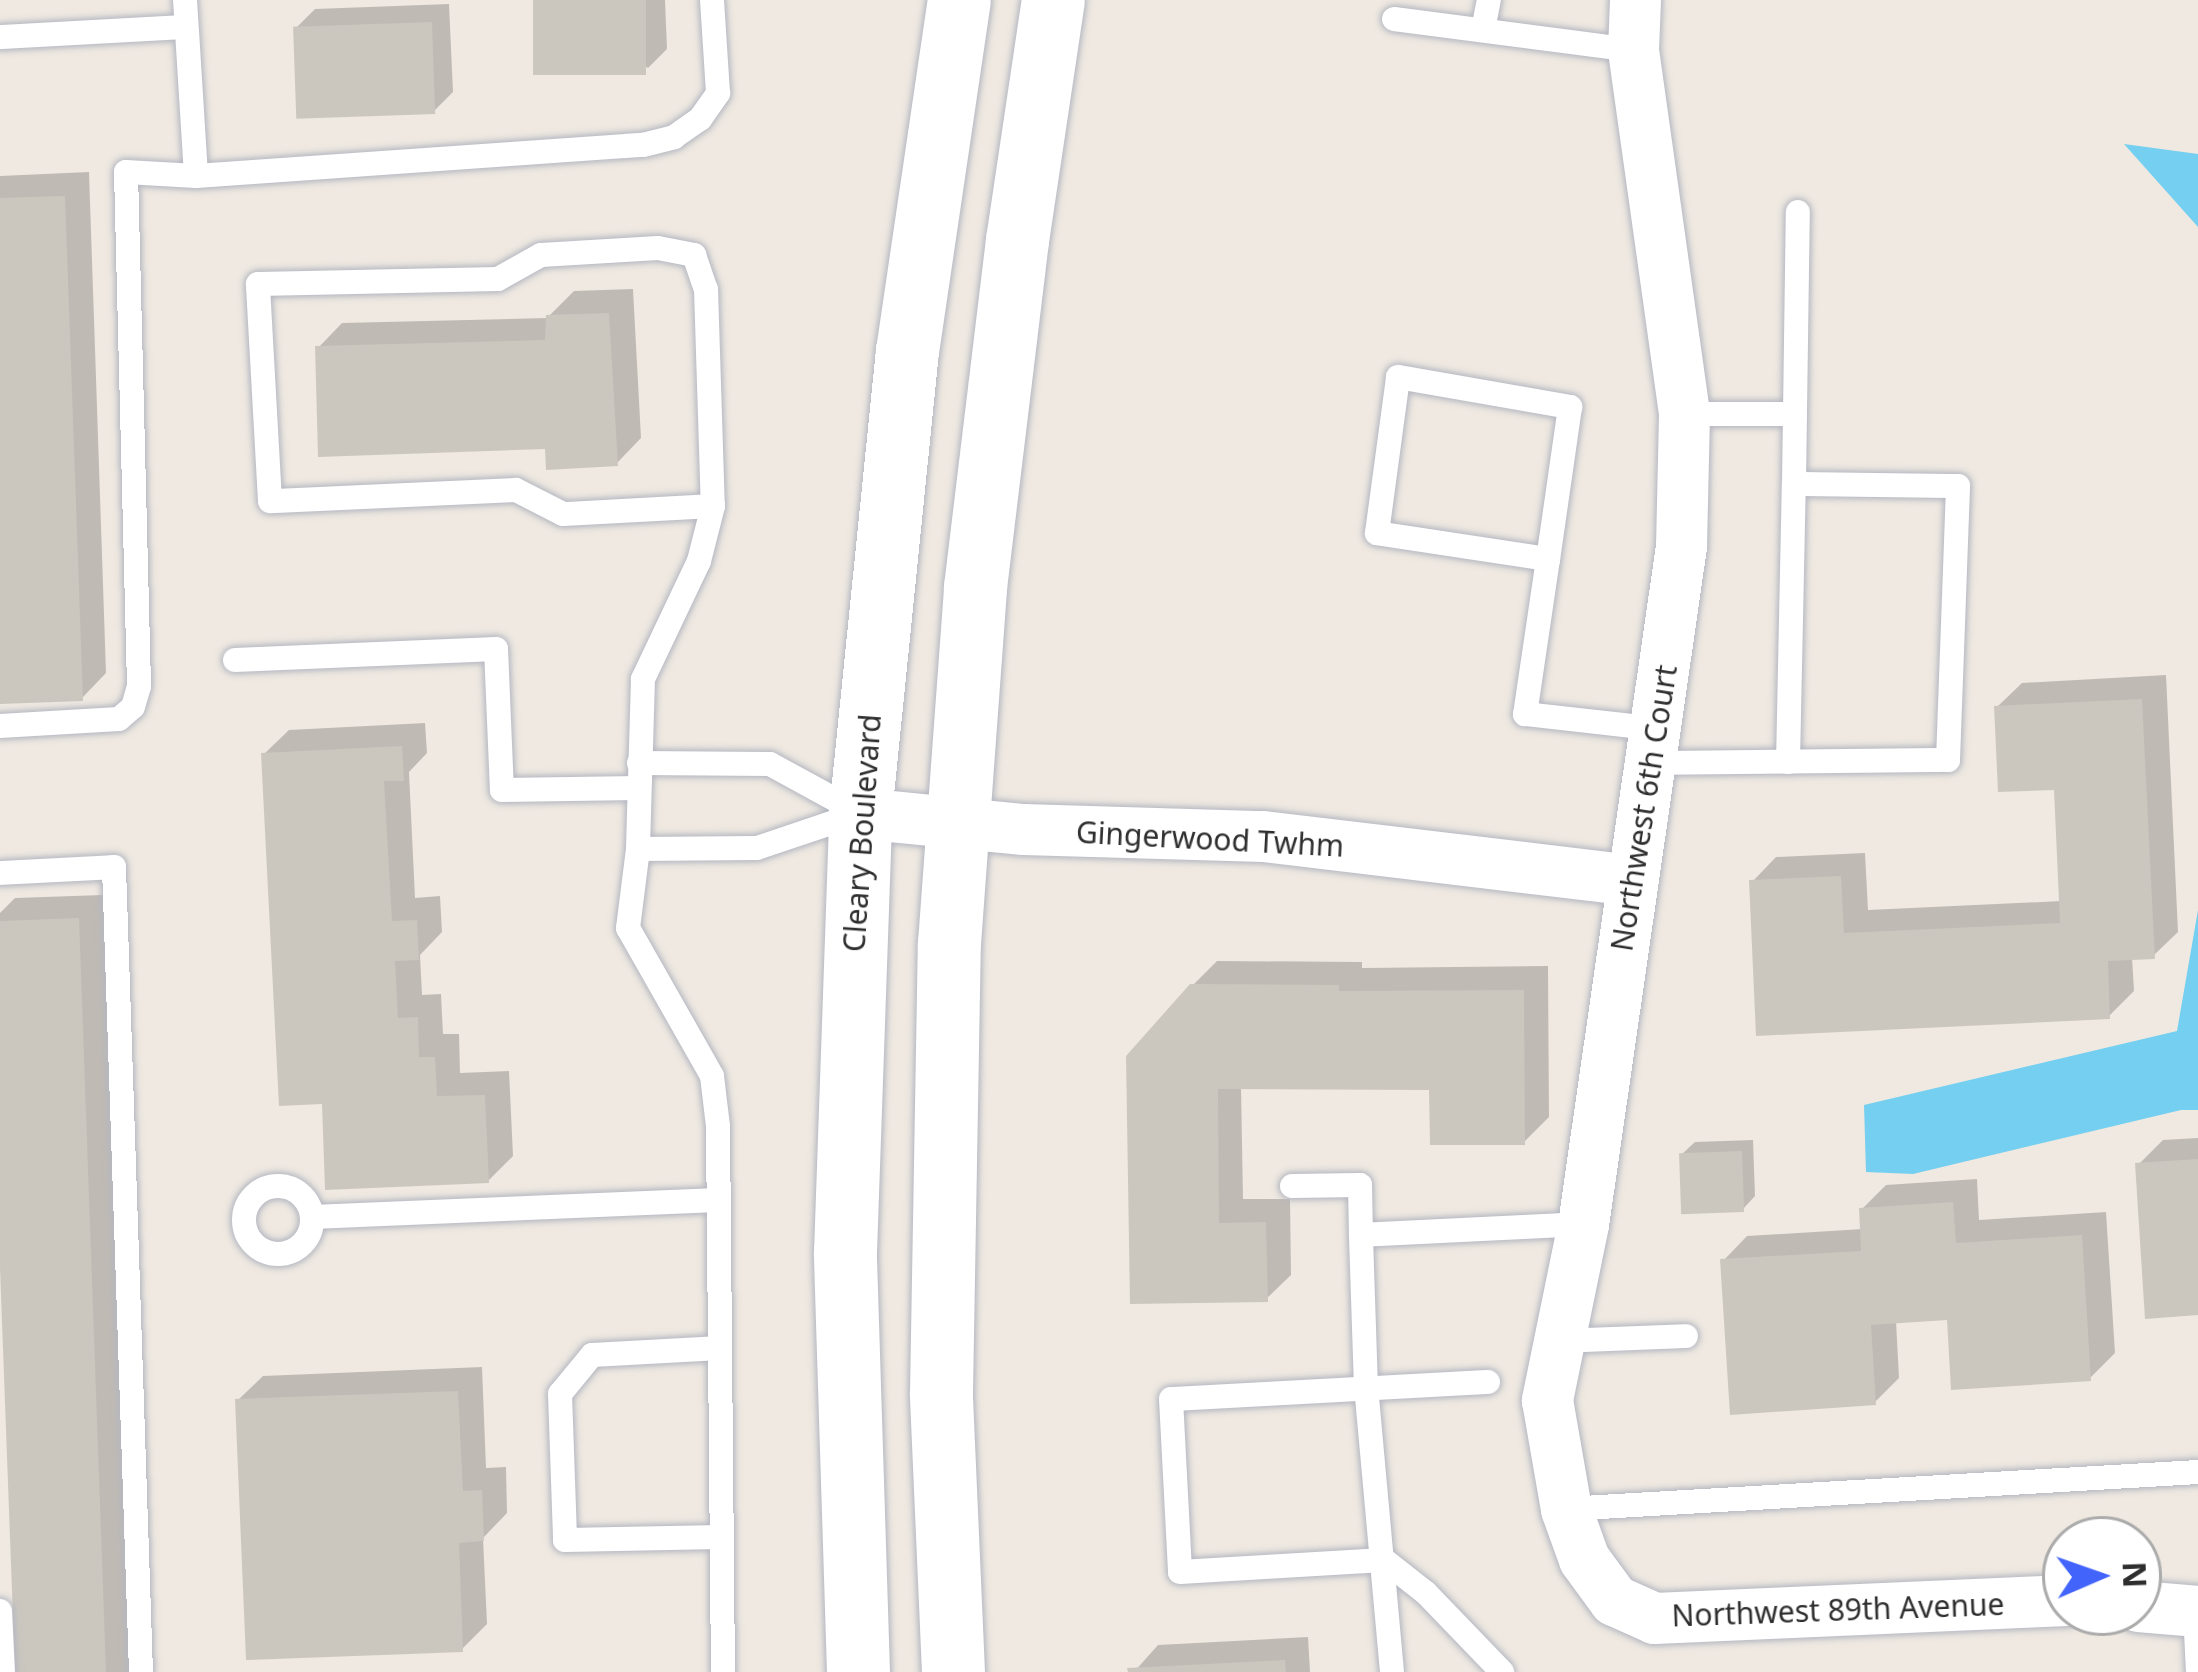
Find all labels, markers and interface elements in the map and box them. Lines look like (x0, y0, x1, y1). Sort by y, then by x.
street label: Northwest 6th Court (1604, 662, 1684, 954)
street label: Cleary Boulevard (836, 713, 888, 953)
street label: Gingerwood Twhm (1075, 814, 1345, 864)
north arrow (2042, 1516, 2162, 1636)
text: N (2113, 1561, 2158, 1589)
street label: Northwest 89th Avenue (1671, 1586, 2005, 1634)

